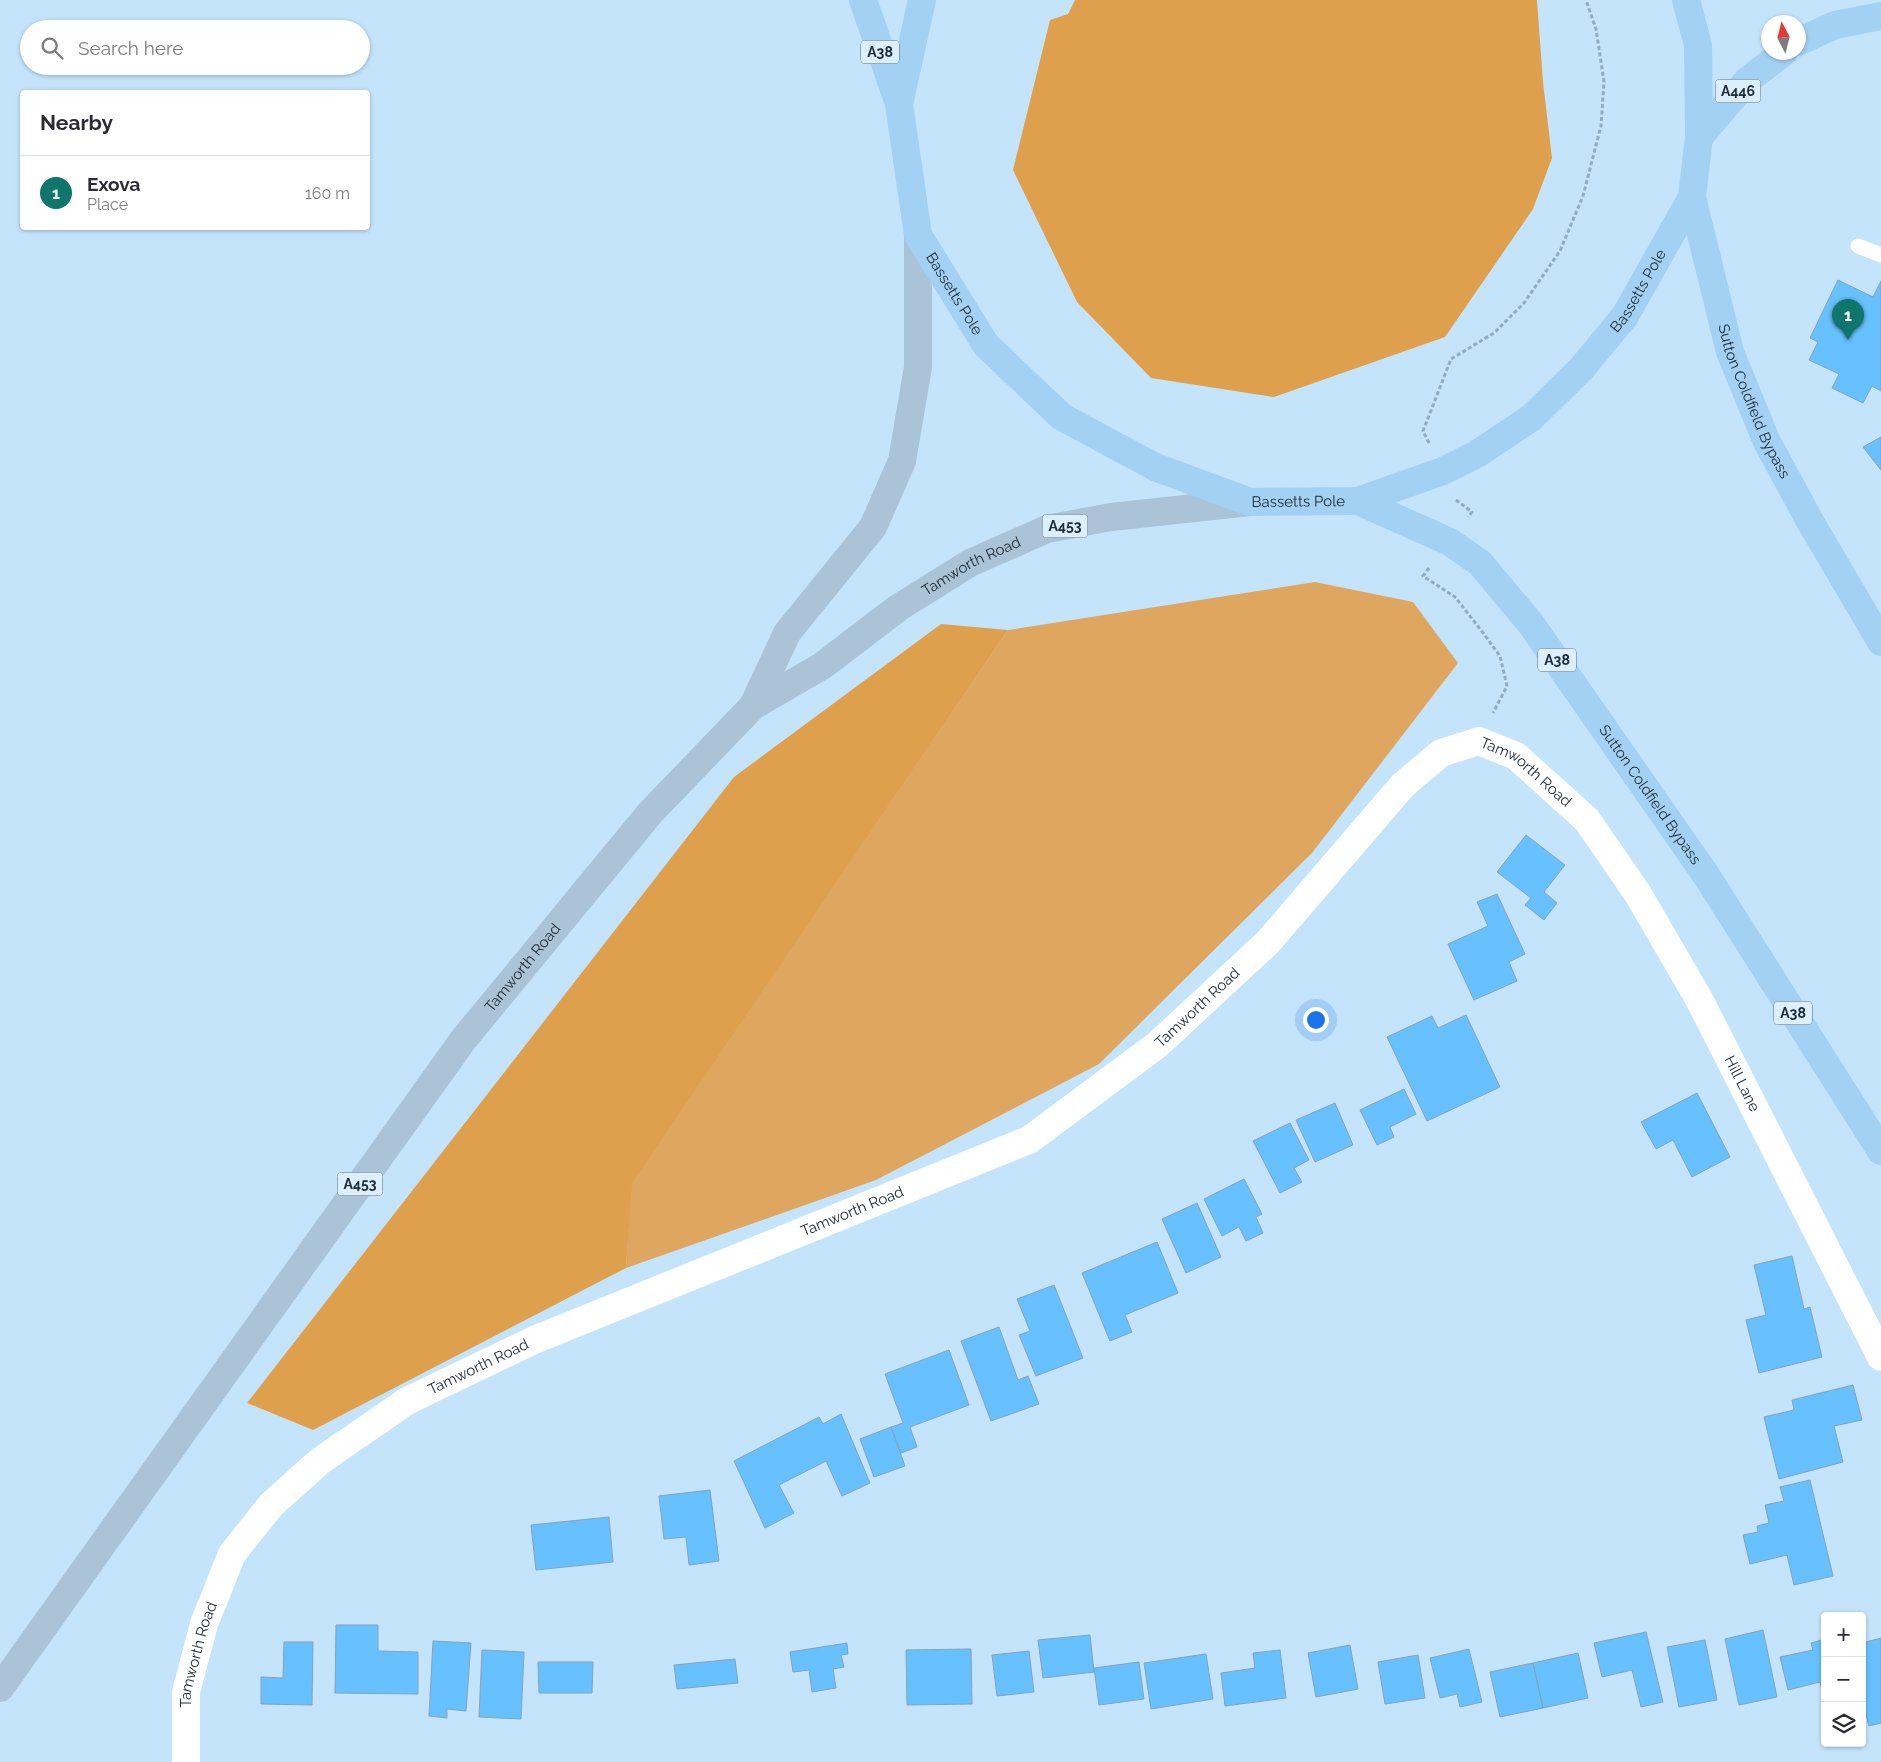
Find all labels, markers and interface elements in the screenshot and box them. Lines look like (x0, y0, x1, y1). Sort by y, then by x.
north arrow (1761, 15, 1806, 60)
search box (20, 20, 370, 75)
icon: search (38, 34, 66, 62)
text: Search here (78, 37, 184, 59)
road number: A38 (861, 41, 899, 64)
road number: A446 (1716, 80, 1760, 102)
text: Nearby (40, 110, 113, 135)
text: Exova (87, 173, 140, 195)
text: 1 (52, 184, 60, 203)
text: 160 m (305, 184, 350, 203)
text: Place (87, 195, 128, 214)
street label: Bassetts Pole (1606, 246, 1670, 336)
street label: Bassetts Pole (922, 249, 987, 338)
pin: 1 (1832, 299, 1864, 340)
street label: Sutton Coldfield Bypass (1714, 322, 1794, 481)
street label: Bassetts Pole (1251, 492, 1345, 511)
road number: A453 (1042, 514, 1088, 538)
street label: Tamworth Road (919, 533, 1023, 600)
road number: A38 (1538, 648, 1576, 672)
street label: Sutton Coldfield Bypass (1595, 722, 1705, 868)
street label: Tamworth Road (1478, 734, 1575, 811)
street label: Tamworth Road (481, 920, 564, 1016)
street label: Tamworth Road (1151, 964, 1243, 1051)
road number: A38 (1774, 1001, 1812, 1024)
your location (1303, 1007, 1329, 1033)
street label: Hill Lane (1720, 1053, 1764, 1115)
road number: A453 (338, 1172, 382, 1196)
street label: Tamworth Road (798, 1183, 906, 1240)
street label: Tamworth Road (425, 1335, 531, 1399)
street label: Tamworth Road (177, 1599, 221, 1708)
map controls (1821, 1612, 1866, 1747)
button: + (1821, 1612, 1866, 1657)
button: − (1821, 1657, 1866, 1702)
button: layers (1821, 1702, 1866, 1747)

